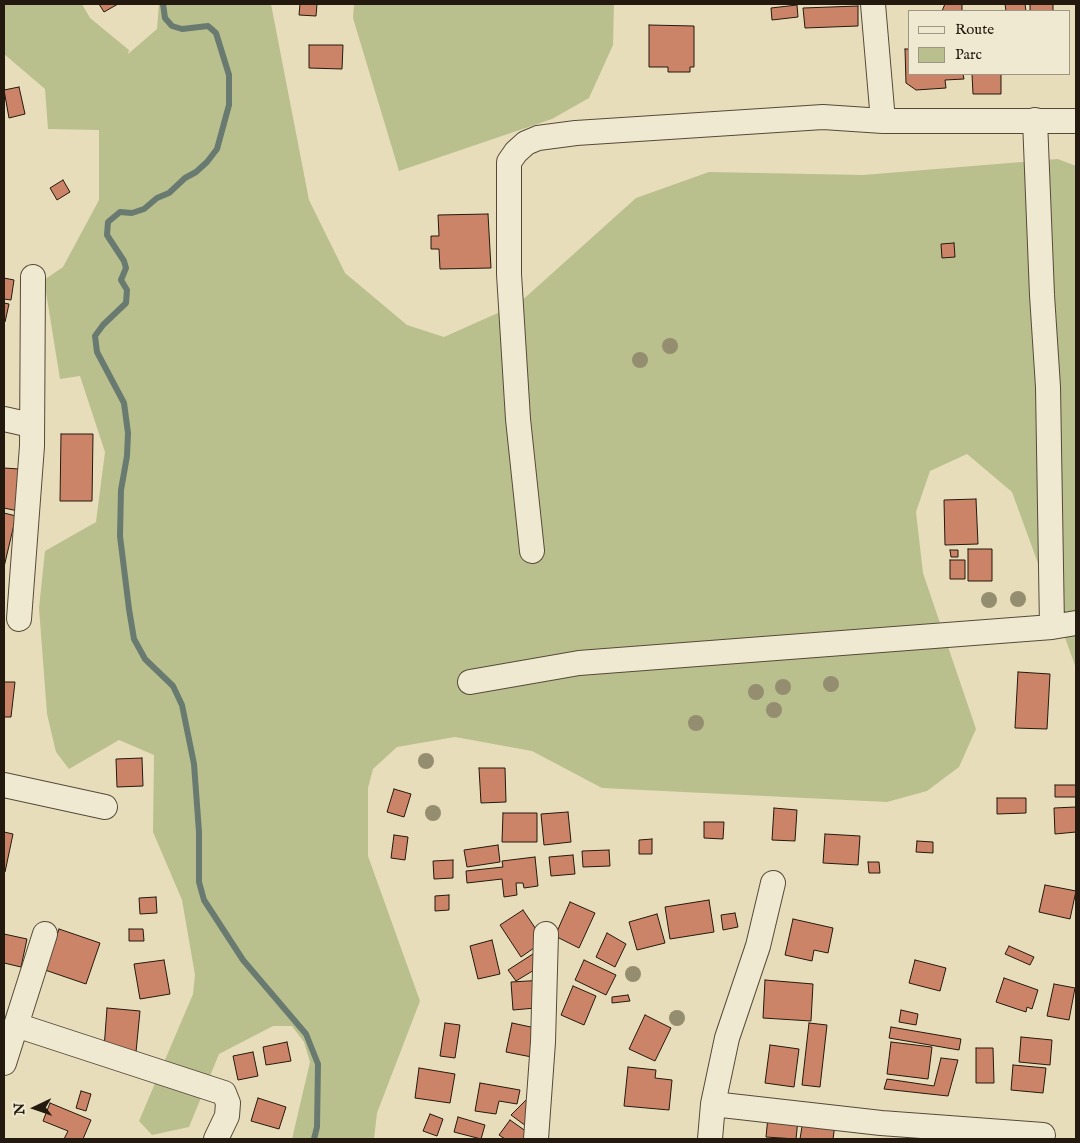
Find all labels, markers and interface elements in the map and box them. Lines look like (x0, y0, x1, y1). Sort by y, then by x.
legend (908, 10, 1070, 75)
text: Route (955, 20, 994, 39)
text: Parc (955, 45, 982, 64)
north arrow (10, 1083, 60, 1133)
text: N (11, 1102, 29, 1115)

